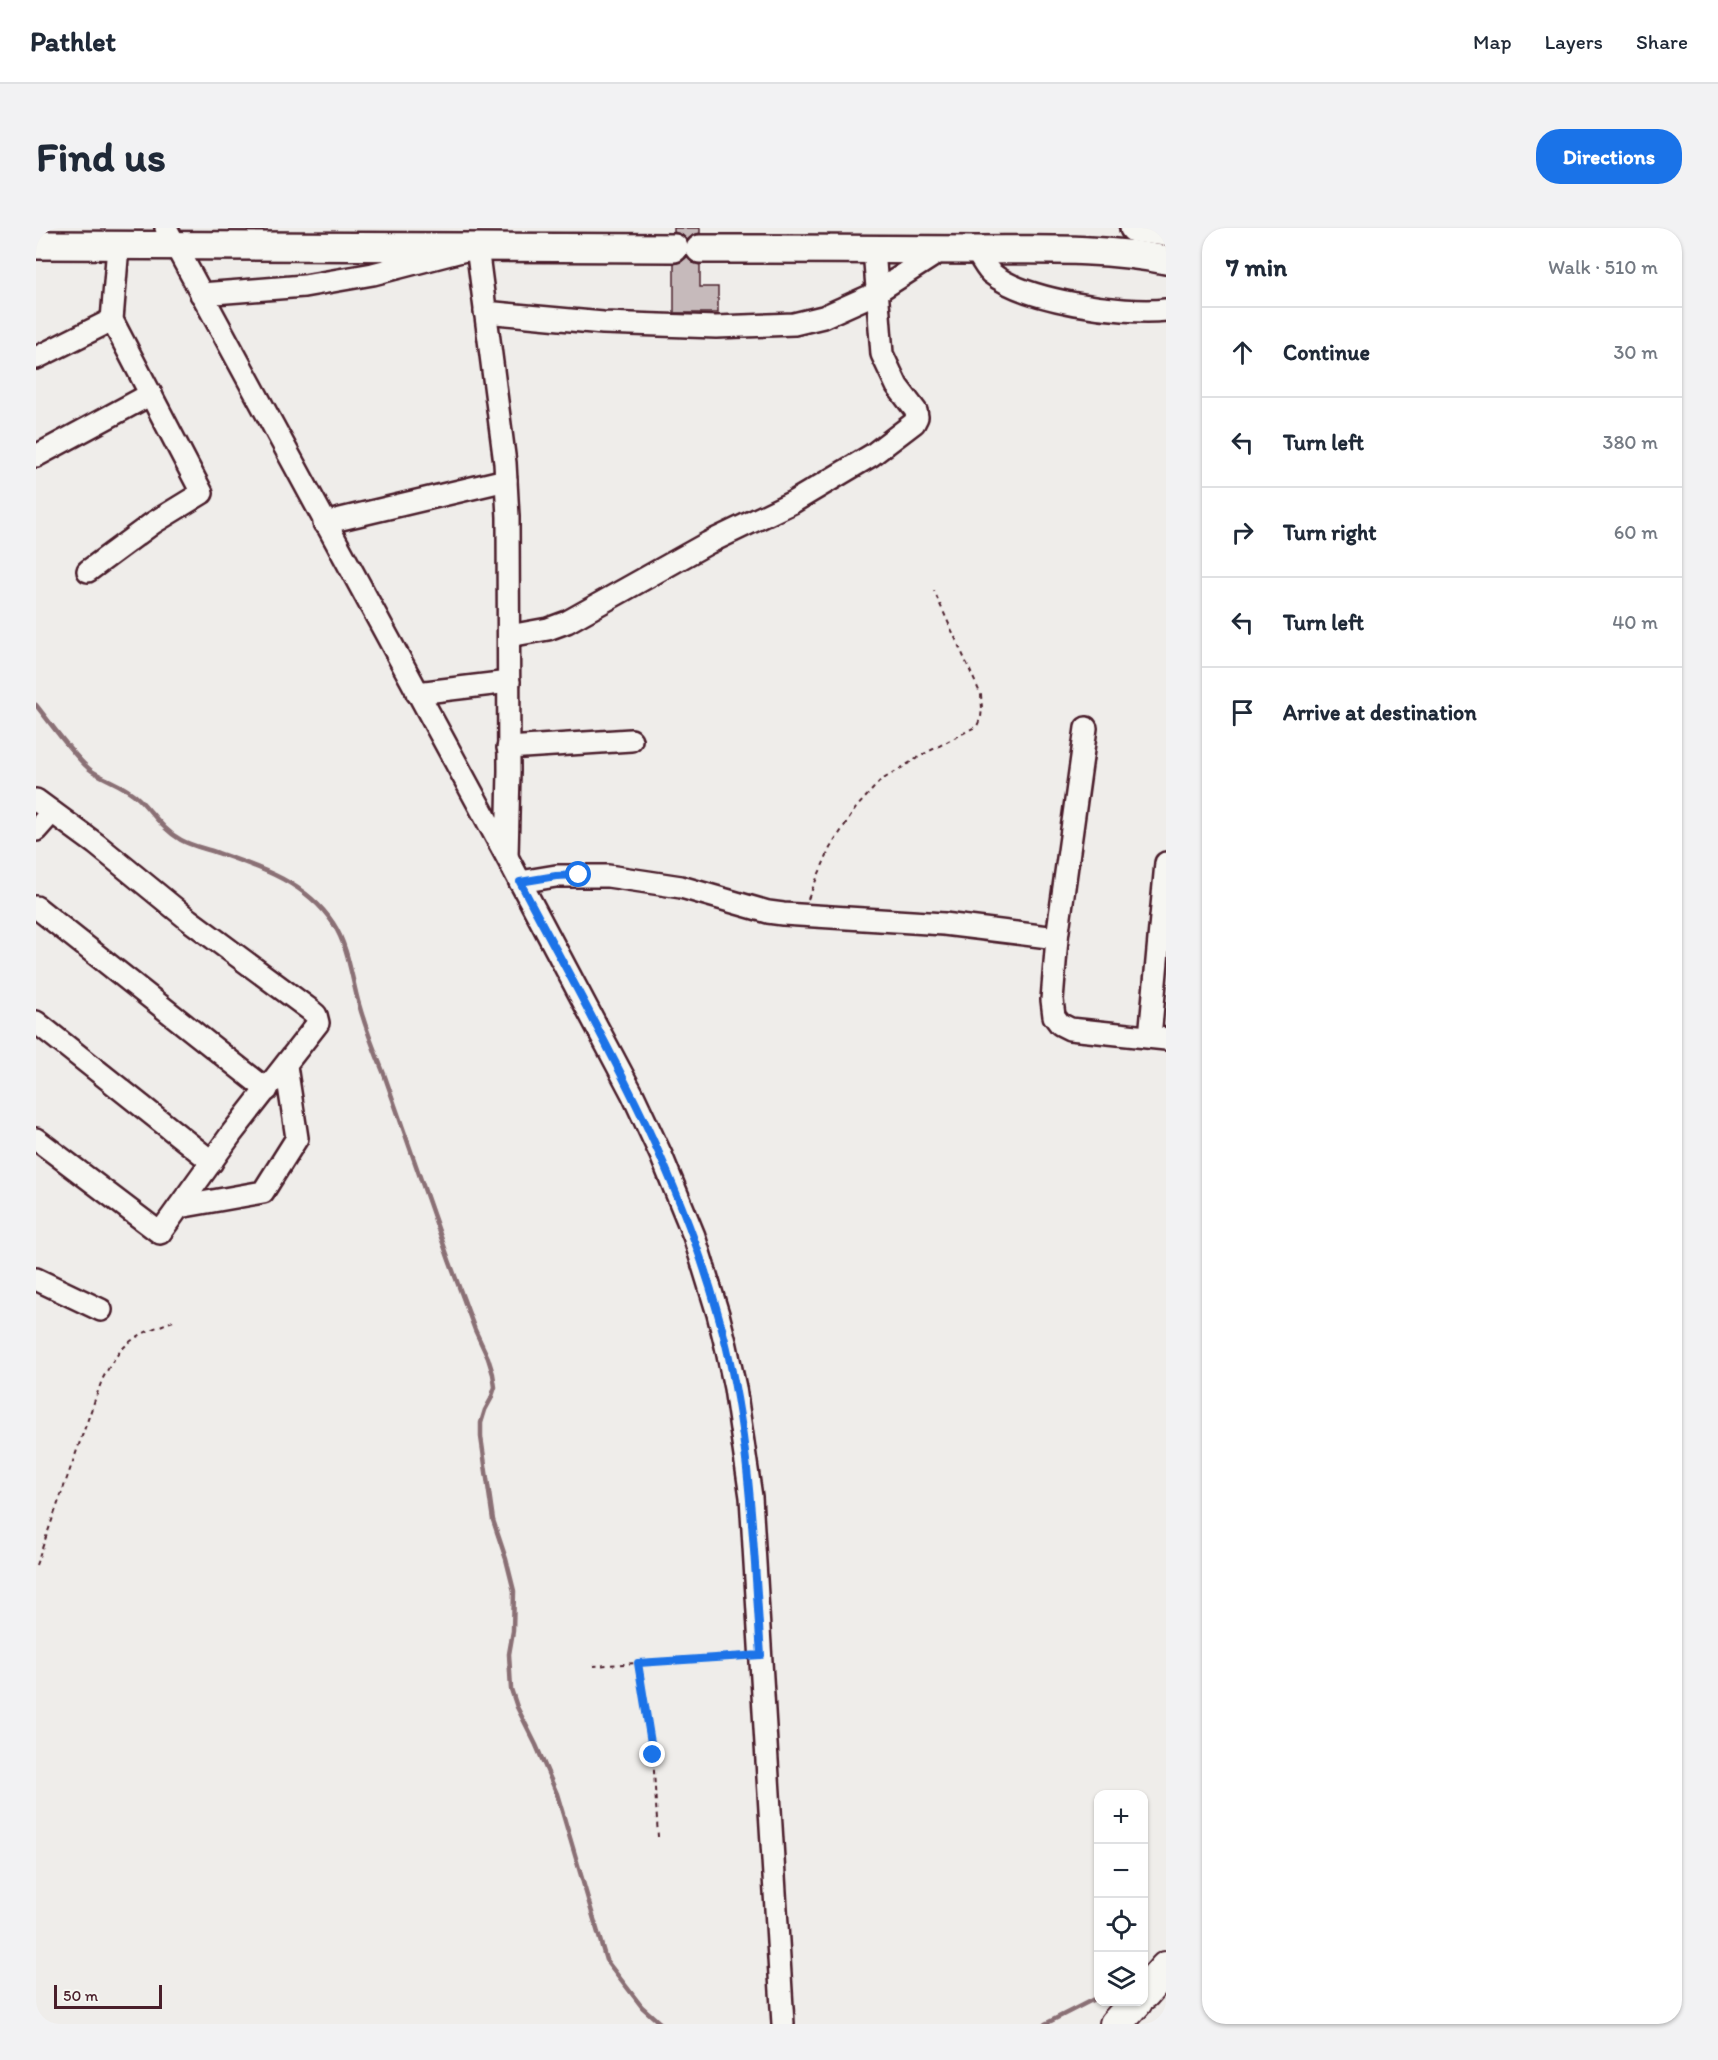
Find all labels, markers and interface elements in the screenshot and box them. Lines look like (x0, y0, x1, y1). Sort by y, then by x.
text: Pathlet (30, 24, 116, 58)
text: Map (1473, 29, 1512, 54)
text: Layers (1545, 29, 1603, 54)
text: Share (1636, 29, 1688, 54)
button: Directions (1536, 129, 1682, 184)
text: Find us (36, 131, 166, 182)
text: 7 min (1226, 251, 1287, 283)
text: Walk · 510 m (1548, 255, 1658, 279)
icon: ahead (1226, 336, 1259, 369)
text: Continue (1283, 339, 1370, 366)
text: 30 m (1613, 340, 1658, 364)
icon: left (1226, 426, 1259, 459)
text: Turn left (1283, 429, 1364, 456)
text: 380 m (1603, 430, 1658, 454)
icon: right (1226, 516, 1259, 549)
text: Turn right (1283, 519, 1377, 546)
text: 60 m (1614, 520, 1658, 544)
icon: left (1226, 606, 1259, 639)
text: Turn left (1283, 609, 1364, 636)
text: 40 m (1612, 610, 1658, 634)
icon: arrive (1226, 696, 1259, 729)
text: Arrive at destination (1283, 699, 1477, 726)
route start (565, 861, 591, 887)
route end (639, 1741, 665, 1767)
map controls (1094, 1790, 1148, 2006)
button: + (1094, 1790, 1148, 1844)
button: − (1094, 1844, 1148, 1898)
button: locate (1094, 1898, 1148, 1952)
button: layers (1094, 1952, 1148, 2006)
scale bar (54, 1982, 162, 2010)
text: 50 m (63, 1986, 98, 2005)

